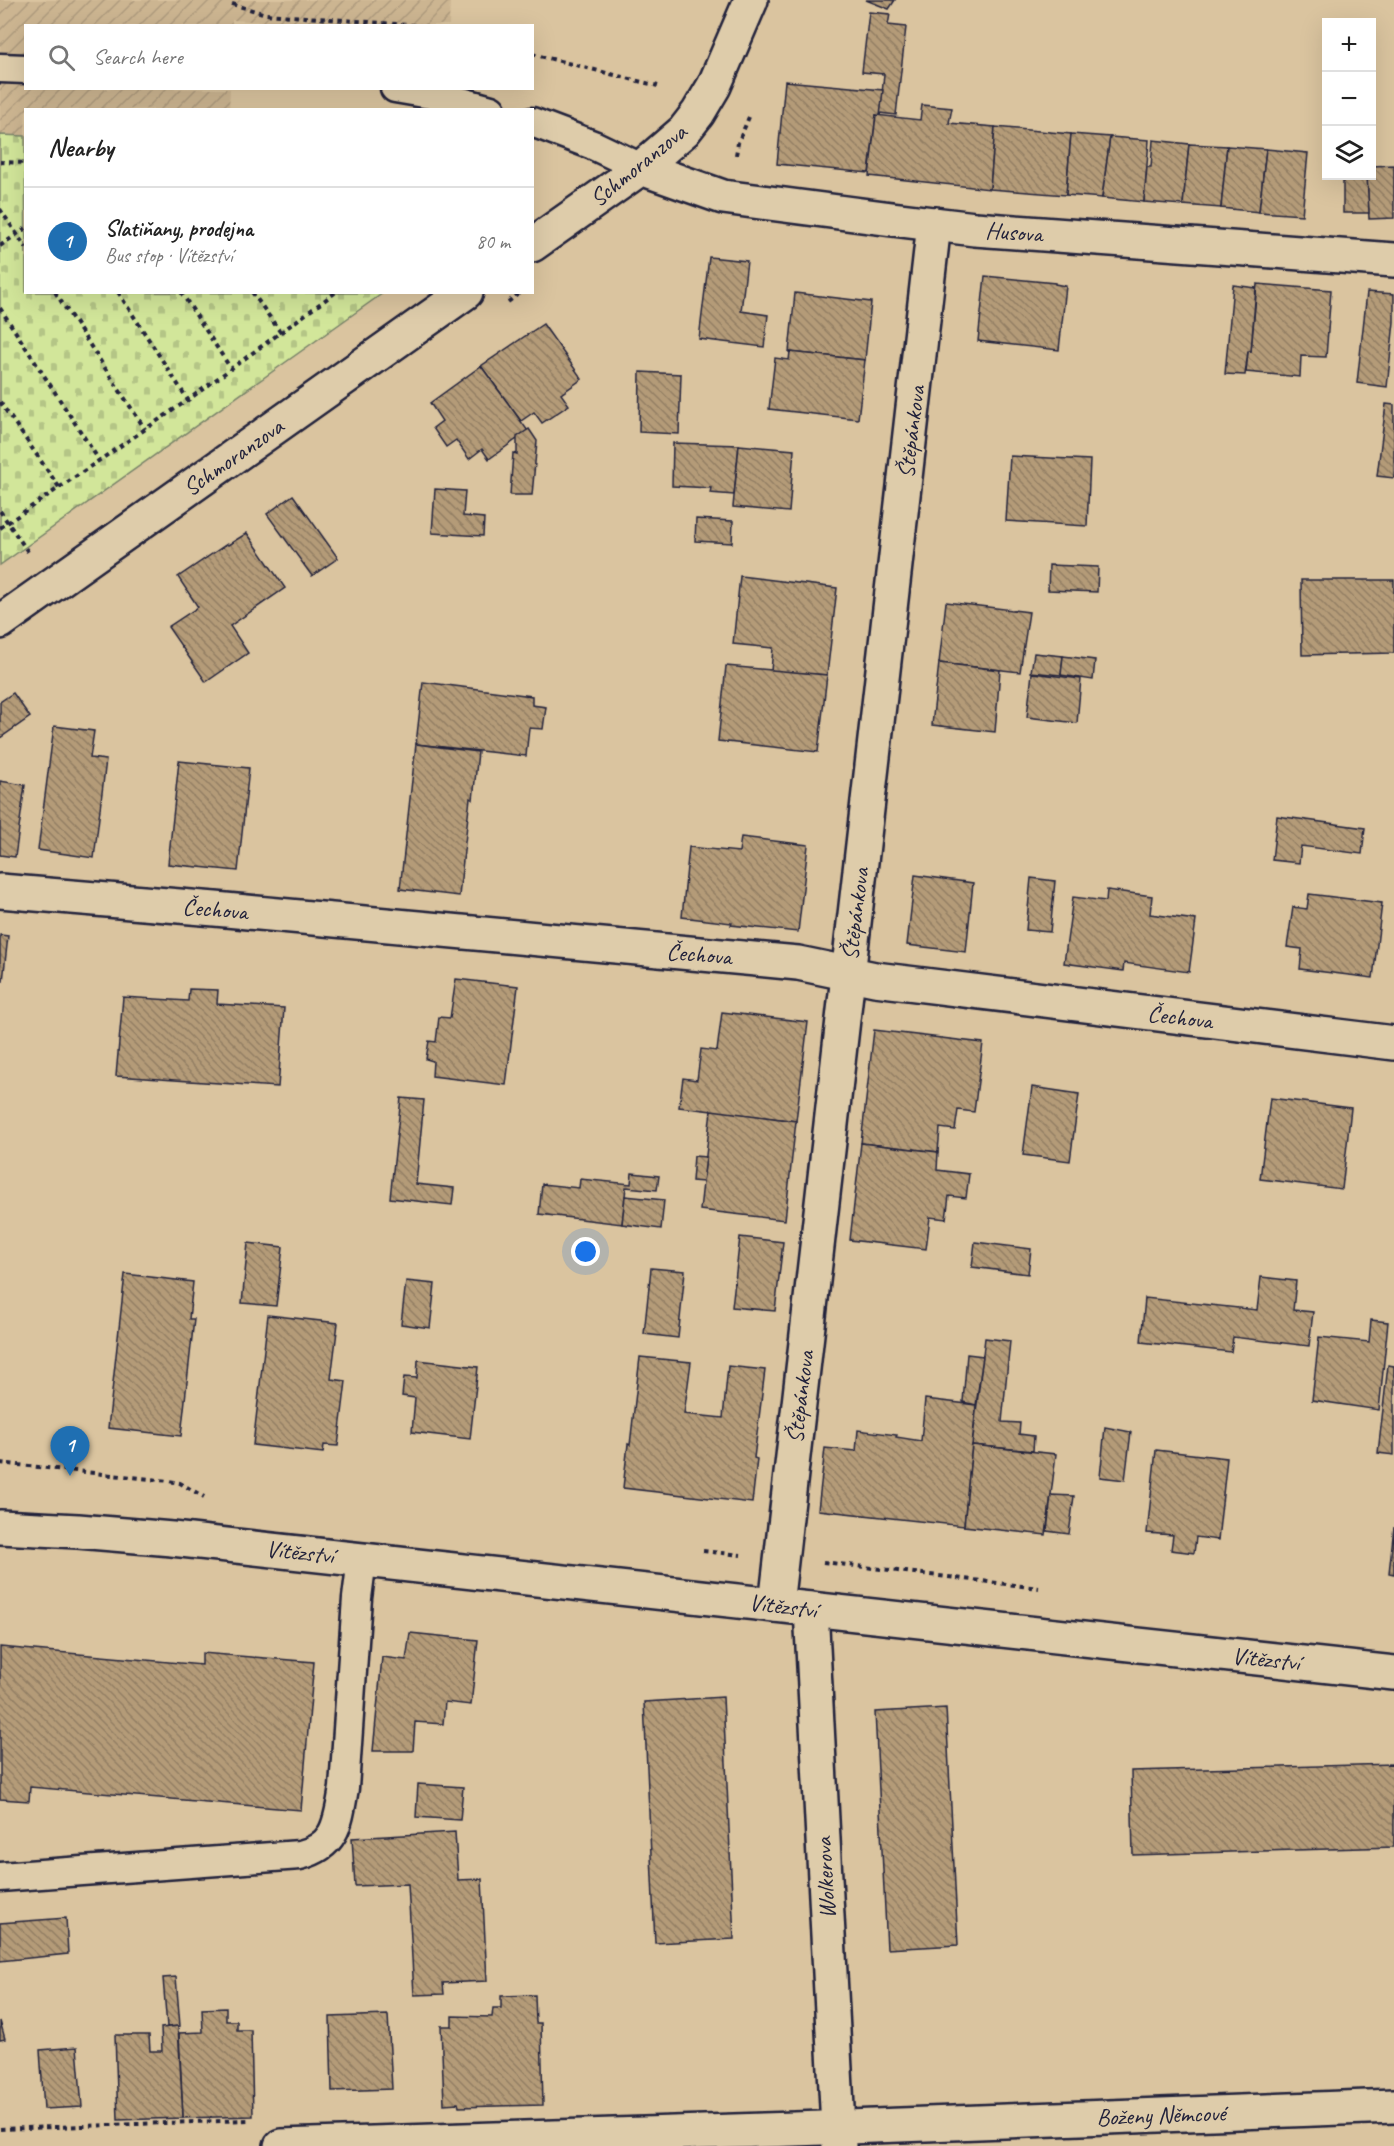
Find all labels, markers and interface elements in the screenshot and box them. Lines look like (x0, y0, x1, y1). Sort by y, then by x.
map controls (1322, 18, 1376, 180)
button: + (1322, 18, 1376, 72)
search box (24, 24, 534, 90)
icon: search (45, 41, 78, 74)
text: Search here (93, 43, 183, 71)
button: − (1322, 72, 1376, 126)
street label: Schmoranzova (584, 116, 694, 213)
button: layers (1322, 126, 1376, 180)
text: Nearby (48, 131, 113, 164)
text: Slatiňany, prodejna (105, 215, 253, 243)
street label: Husova (985, 215, 1046, 249)
text: 1 (63, 229, 72, 254)
text: 80 m (476, 229, 510, 254)
text: Bus stop · Vítězství (105, 243, 233, 268)
street label: Štěpánkova (890, 383, 932, 480)
street label: Schmoranzova (177, 411, 290, 503)
street label: Štěpánkova (834, 865, 876, 962)
street label: Čechova (181, 891, 251, 927)
street label: Čechova (665, 936, 735, 972)
street label: Čechova (1146, 998, 1216, 1036)
your location (571, 1237, 600, 1266)
street label: Štěpánkova (779, 1348, 821, 1445)
pin: 1 (50, 1426, 90, 1476)
street label: Vítězství (265, 1534, 340, 1571)
street label: Vítězství (747, 1587, 823, 1626)
street label: Vítězství (1231, 1641, 1306, 1678)
street label: Wolkerova (808, 1835, 842, 1920)
street label: Boženy Němcové (1096, 2098, 1230, 2132)

